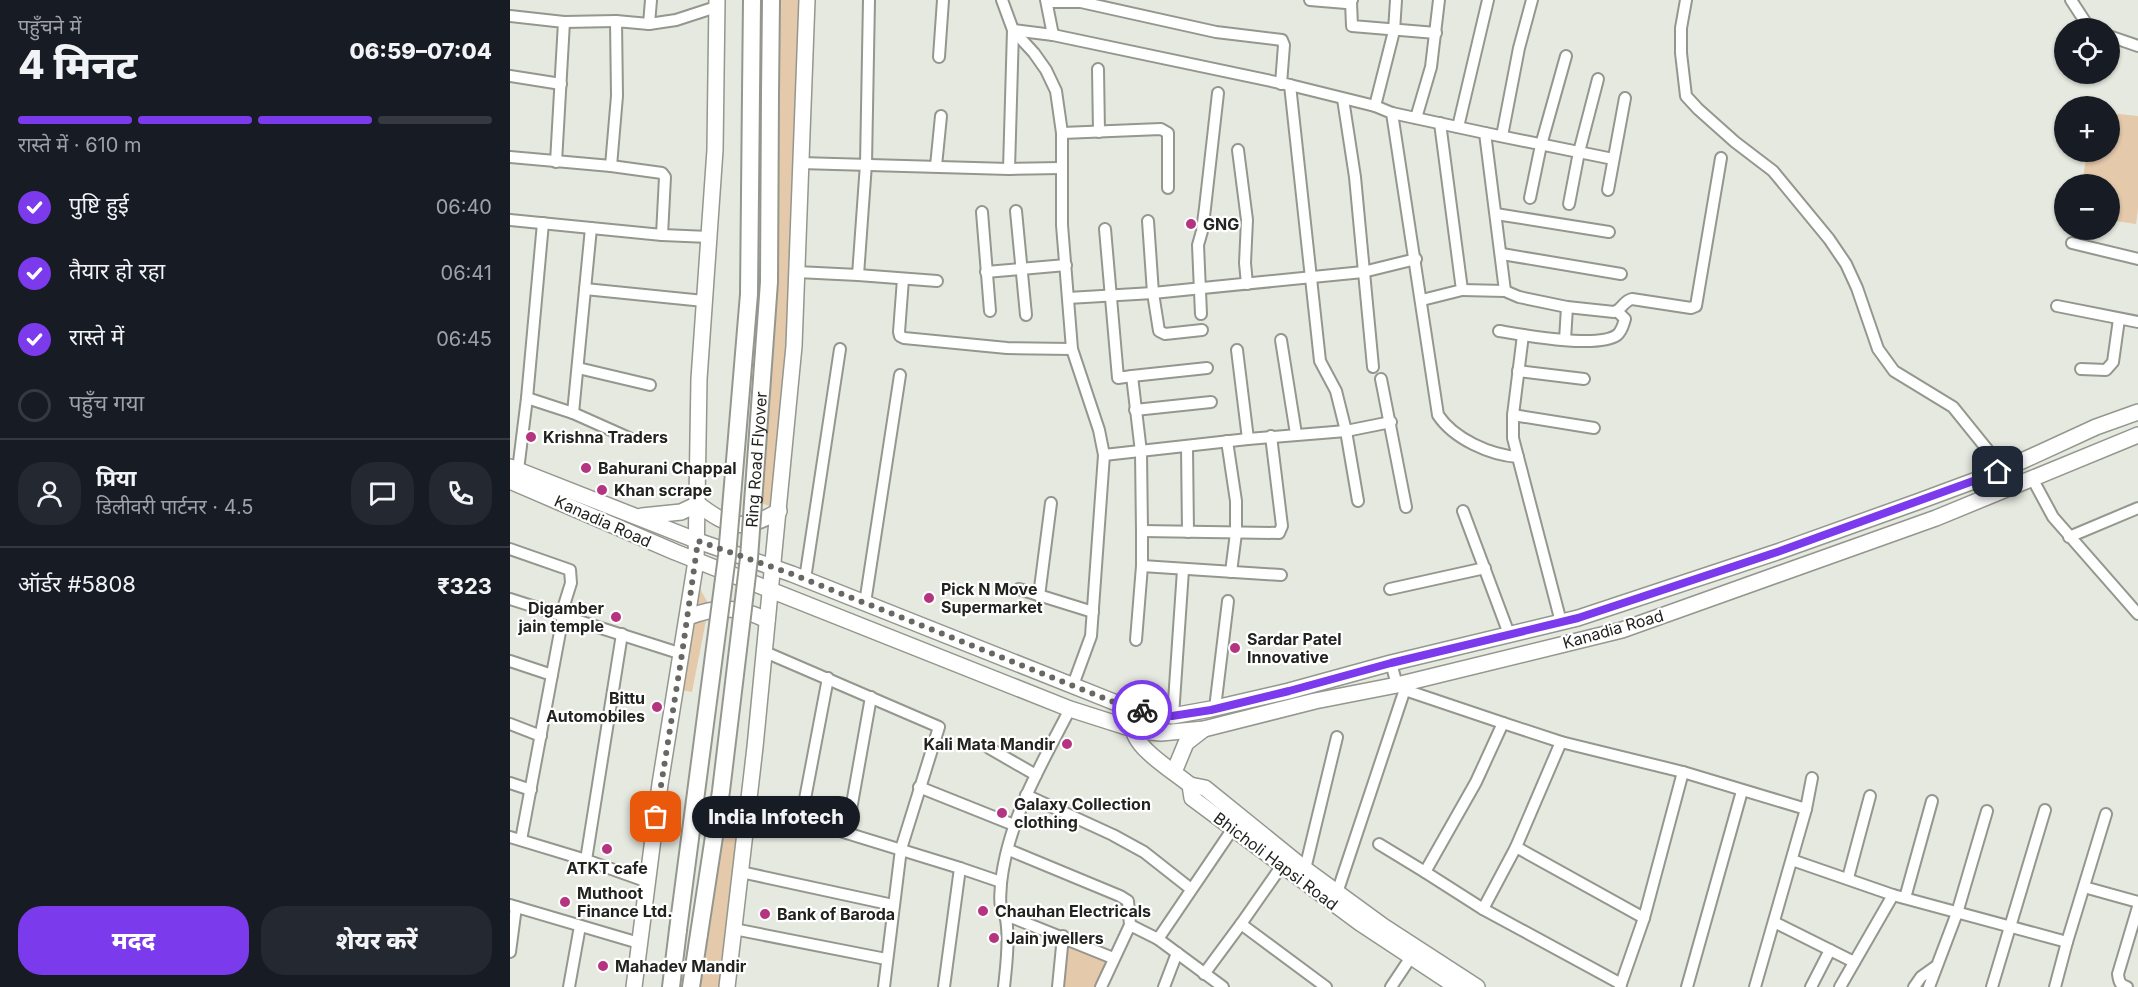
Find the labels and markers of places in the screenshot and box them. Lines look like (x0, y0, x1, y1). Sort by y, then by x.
place label: GNG (1203, 214, 1239, 234)
marker: GNG (1184, 217, 1198, 231)
place label: Krishna Traders (543, 427, 668, 447)
marker: Krishna Traders (524, 430, 538, 444)
pin (1972, 446, 2023, 497)
place label: Bahurani Chappal (598, 458, 737, 478)
marker: Bahurani Chappal (579, 461, 593, 475)
place label: Khan scrape (614, 480, 712, 500)
marker: Khan scrape (595, 483, 609, 497)
place label: Pick N Move Supermarket (941, 579, 1043, 617)
marker: Pick N Move Supermarket (922, 591, 936, 605)
place label: Digamber jain temple (518, 598, 604, 636)
marker: Digamber jain temple (609, 610, 623, 624)
place label: Sardar Patel Innovative (1247, 629, 1342, 667)
marker: Sardar Patel Innovative (1228, 641, 1242, 655)
place label: Bittu Automobiles (546, 688, 645, 726)
marker: Bittu Automobiles (650, 700, 664, 714)
place label: Kali Mata Mandir (923, 734, 1055, 754)
marker: Kali Mata Mandir (1060, 737, 1074, 751)
pin (630, 791, 681, 842)
place label: Galaxy Collection clothing (1014, 794, 1151, 832)
callout: India Infotech (692, 796, 860, 838)
marker: Galaxy Collection clothing (995, 806, 1009, 820)
marker: ATKT cafe (600, 842, 614, 856)
place label: ATKT cafe (566, 858, 648, 878)
place label: Muthoot Finance Ltd. (577, 883, 673, 921)
marker: Muthoot Finance Ltd. (558, 895, 572, 909)
place label: Chauhan Electricals (995, 901, 1151, 921)
place label: Bank of Baroda (777, 904, 895, 924)
marker: Chauhan Electricals (976, 904, 990, 918)
marker: Bank of Baroda (758, 907, 772, 921)
place label: Jain jwellers (1006, 928, 1104, 948)
marker: Jain jwellers (987, 931, 1001, 945)
place label: Mahadev Mandir (615, 956, 747, 976)
marker: Mahadev Mandir (596, 959, 610, 973)

